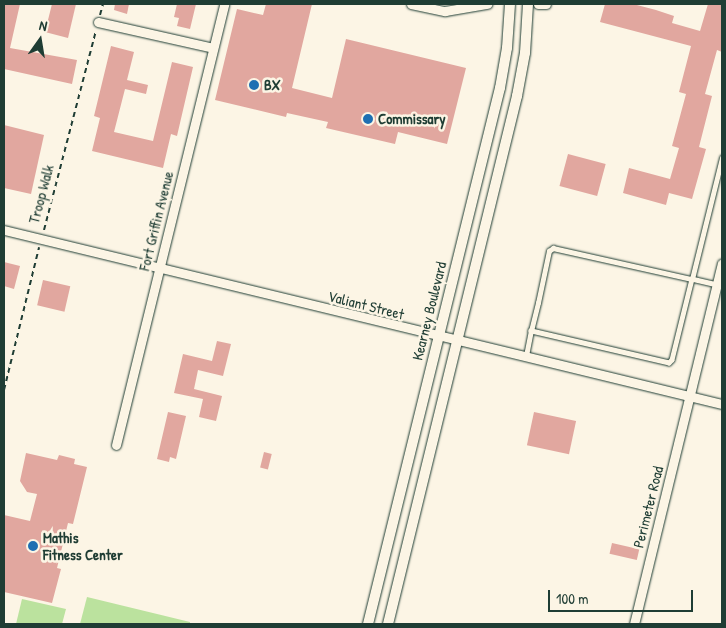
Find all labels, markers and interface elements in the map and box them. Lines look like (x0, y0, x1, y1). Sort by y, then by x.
north arrow (15, 15, 65, 65)
text: N (38, 15, 49, 35)
place label: BX (264, 76, 281, 94)
marker: BX (248, 79, 260, 91)
place label: Commissary (378, 110, 446, 128)
marker: Commissary (362, 113, 374, 125)
street label: Troop Walk (25, 163, 57, 225)
street label: Fort Griffin Avenue (135, 169, 177, 273)
street label: Kearney Boulevard (408, 260, 450, 362)
street label: Valiant Street (326, 287, 406, 323)
street label: Perimeter Road (629, 464, 667, 550)
place label: Mathis Fitness Center (43, 528, 123, 563)
marker: Mathis Fitness Center (27, 540, 39, 552)
scale bar (551, 580, 696, 612)
text: 100 m (556, 588, 589, 609)

